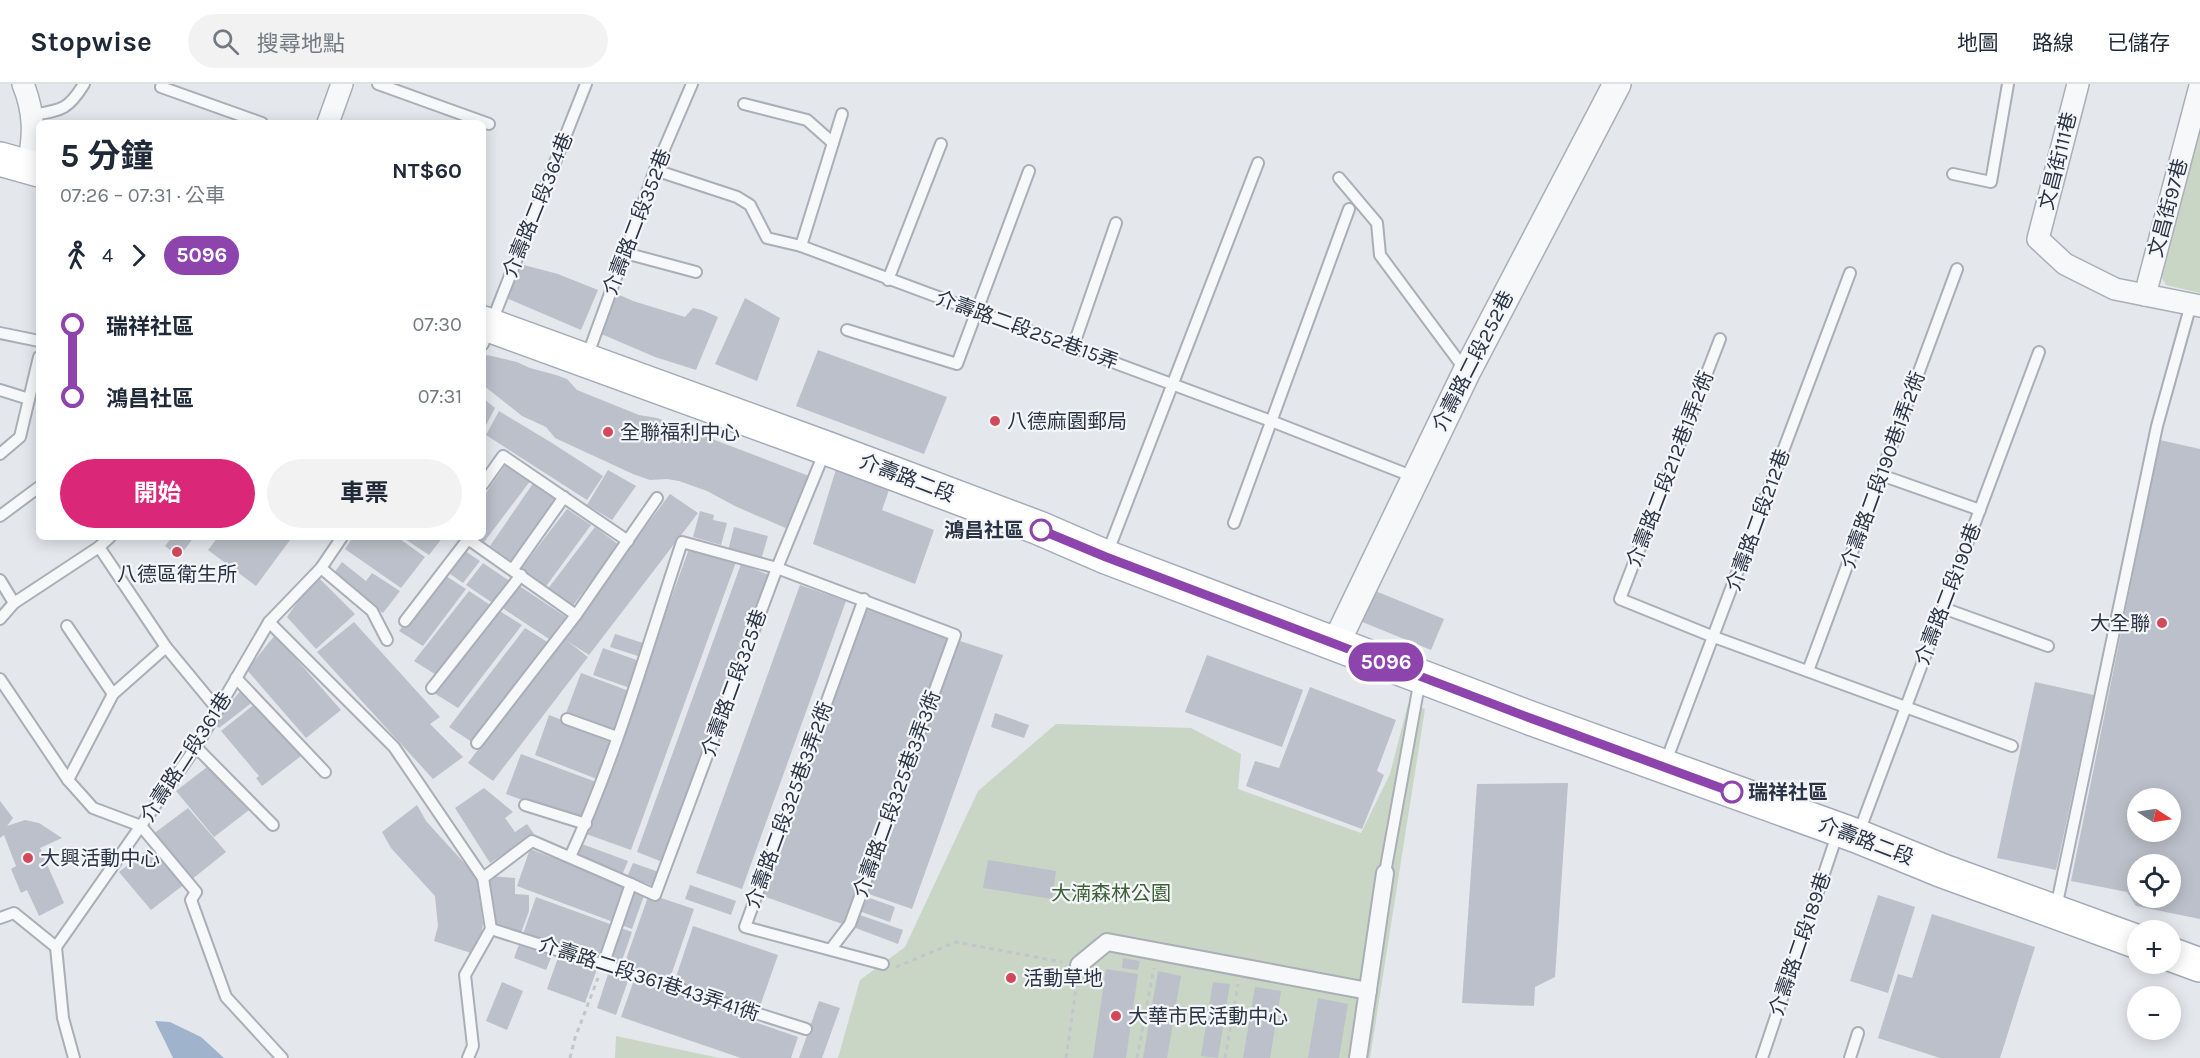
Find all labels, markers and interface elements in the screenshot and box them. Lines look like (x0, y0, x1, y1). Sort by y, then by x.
search box (188, 14, 608, 68)
text: Stopwise (30, 25, 152, 58)
icon: search (209, 25, 242, 58)
text: 搜尋地點 (257, 31, 345, 57)
text: 地圖 (1957, 31, 1999, 55)
text: 路線 (2032, 31, 2074, 55)
text: 已儲存 (2107, 31, 2170, 55)
street label: 文昌街111巷 (2035, 110, 2081, 212)
street label: 介壽路二段364巷 (498, 129, 578, 281)
text: 5 分鐘 (60, 137, 154, 175)
street label: 介壽路二段352巷 (599, 146, 675, 298)
street label: 文昌街97巷 (2144, 156, 2192, 260)
text: NT$60 (392, 158, 462, 184)
text: 07:26 – 07:31 · 公車 (60, 184, 225, 207)
icon: walk (60, 239, 93, 272)
icon: forward (122, 239, 155, 272)
text: 5096 (176, 243, 227, 267)
text: 4 (102, 244, 113, 267)
street label: 介壽路二段252巷15弄 (933, 286, 1121, 374)
street label: 介壽路二段252巷 (1428, 287, 1518, 435)
text: 07:30 (412, 313, 462, 336)
text: 瑞祥社區 (106, 314, 194, 340)
street label: 介壽路二段212巷1弄2衖 (1622, 368, 1718, 570)
street label: 介壽路二段190巷1弄2衖 (1837, 368, 1929, 572)
text: 07:31 (418, 385, 462, 408)
text: 鴻昌社區 (106, 386, 194, 412)
place label: 八德麻園郵局 (1007, 410, 1127, 433)
marker: 八德麻園郵局 (988, 414, 1002, 428)
place label: 全聯福利中心 (620, 421, 740, 444)
marker: 全聯福利中心 (601, 425, 615, 439)
street label: 介壽路二段212巷 (1722, 446, 1794, 594)
street label: 介壽路二段 (856, 449, 958, 507)
button: 開始 (60, 459, 255, 528)
button: 車票 (267, 459, 462, 528)
place label: 鴻昌社區 (944, 519, 1024, 542)
marker: 鴻昌社區 (1030, 519, 1052, 541)
street label: 介壽路二段190巷 (1910, 520, 1986, 668)
marker: 八德區衛生所 (170, 545, 184, 559)
place label: 八德區衛生所 (117, 563, 237, 586)
street label: 介壽路二段325巷 (697, 606, 771, 760)
place label: 大全聯 (2090, 612, 2150, 635)
marker: 大全聯 (2155, 616, 2169, 630)
line badge: 5096 (1344, 642, 1428, 682)
text: 5096 (1360, 650, 1412, 674)
street label: 介壽路二段325巷3弄3衖 (849, 687, 945, 901)
street label: 介壽路二段361巷 (136, 688, 236, 826)
street label: 介壽路二段325巷3弄2衖 (741, 699, 837, 911)
marker: 瑞祥社區 (1721, 781, 1743, 803)
place label: 瑞祥社區 (1748, 781, 1828, 804)
north arrow (2127, 788, 2181, 842)
map controls (2127, 788, 2181, 1040)
street label: 介壽路二段 (1815, 812, 1917, 870)
place label: 大興活動中心 (40, 847, 160, 870)
marker: 大興活動中心 (21, 851, 35, 865)
button: locate (2127, 854, 2181, 908)
street label: 介壽路二段189巷 (1765, 869, 1835, 1019)
park label: 大湳森林公園 (1051, 882, 1171, 905)
button: + (2127, 920, 2181, 974)
street label: 介壽路二段361巷43弄41衖 (536, 932, 762, 1026)
place label: 活動草地 (1023, 967, 1103, 990)
marker: 活動草地 (1004, 971, 1018, 985)
button: − (2127, 986, 2181, 1040)
place label: 大華市民活動中心 (1128, 1005, 1288, 1028)
marker: 大華市民活動中心 (1109, 1009, 1123, 1023)

